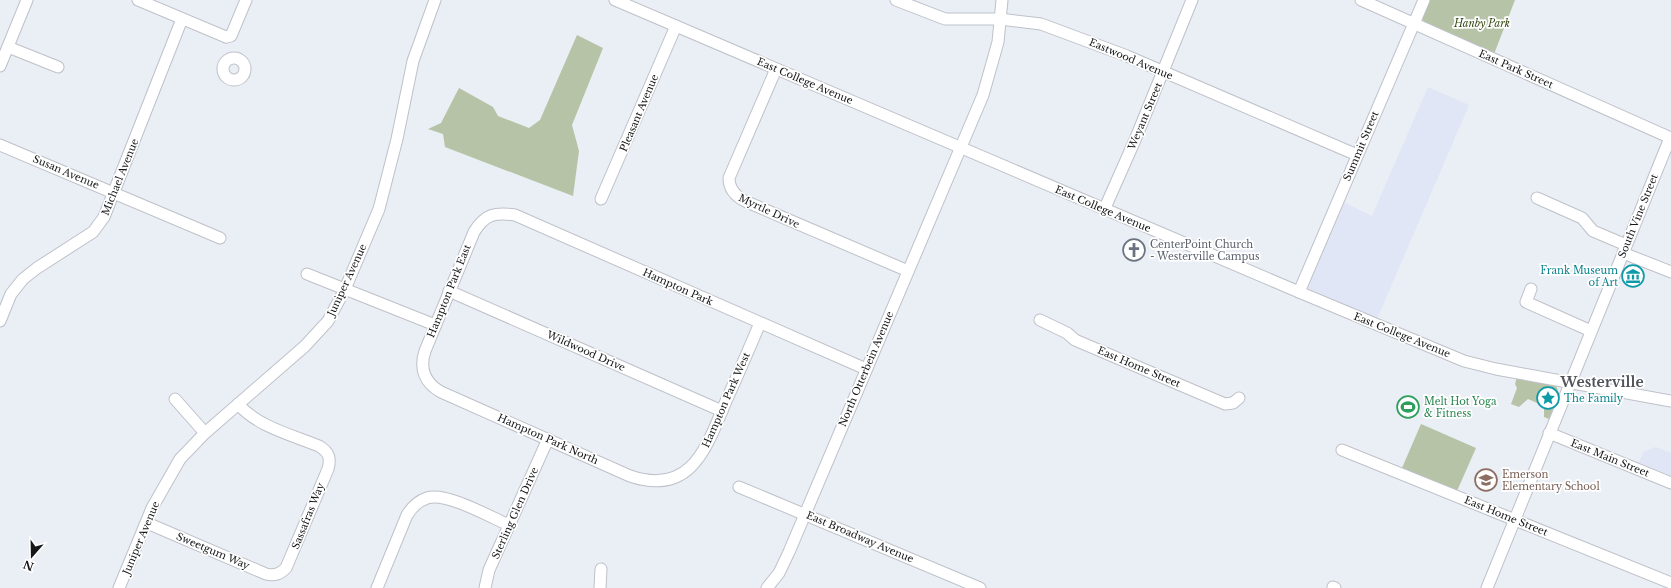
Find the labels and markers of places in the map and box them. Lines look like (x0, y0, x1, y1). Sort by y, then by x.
church icon: CenterPoint Church - Westerville Campus (1121, 237, 1147, 263)
place label: CenterPoint Church - Westerville Campus (1150, 238, 1260, 263)
museum icon: Frank Museum of Art (1620, 263, 1646, 289)
place label: Frank Museum of Art (1540, 264, 1618, 289)
place icon: The Family (1535, 385, 1561, 411)
place label: The Family (1564, 392, 1624, 405)
sports icon: Melt Hot Yoga & Fitness (1395, 394, 1421, 420)
place label: Melt Hot Yoga & Fitness (1424, 395, 1497, 420)
school or university icon: Emerson Elementary School (1473, 467, 1499, 493)
place label: Emerson Elementary School (1502, 468, 1600, 493)

